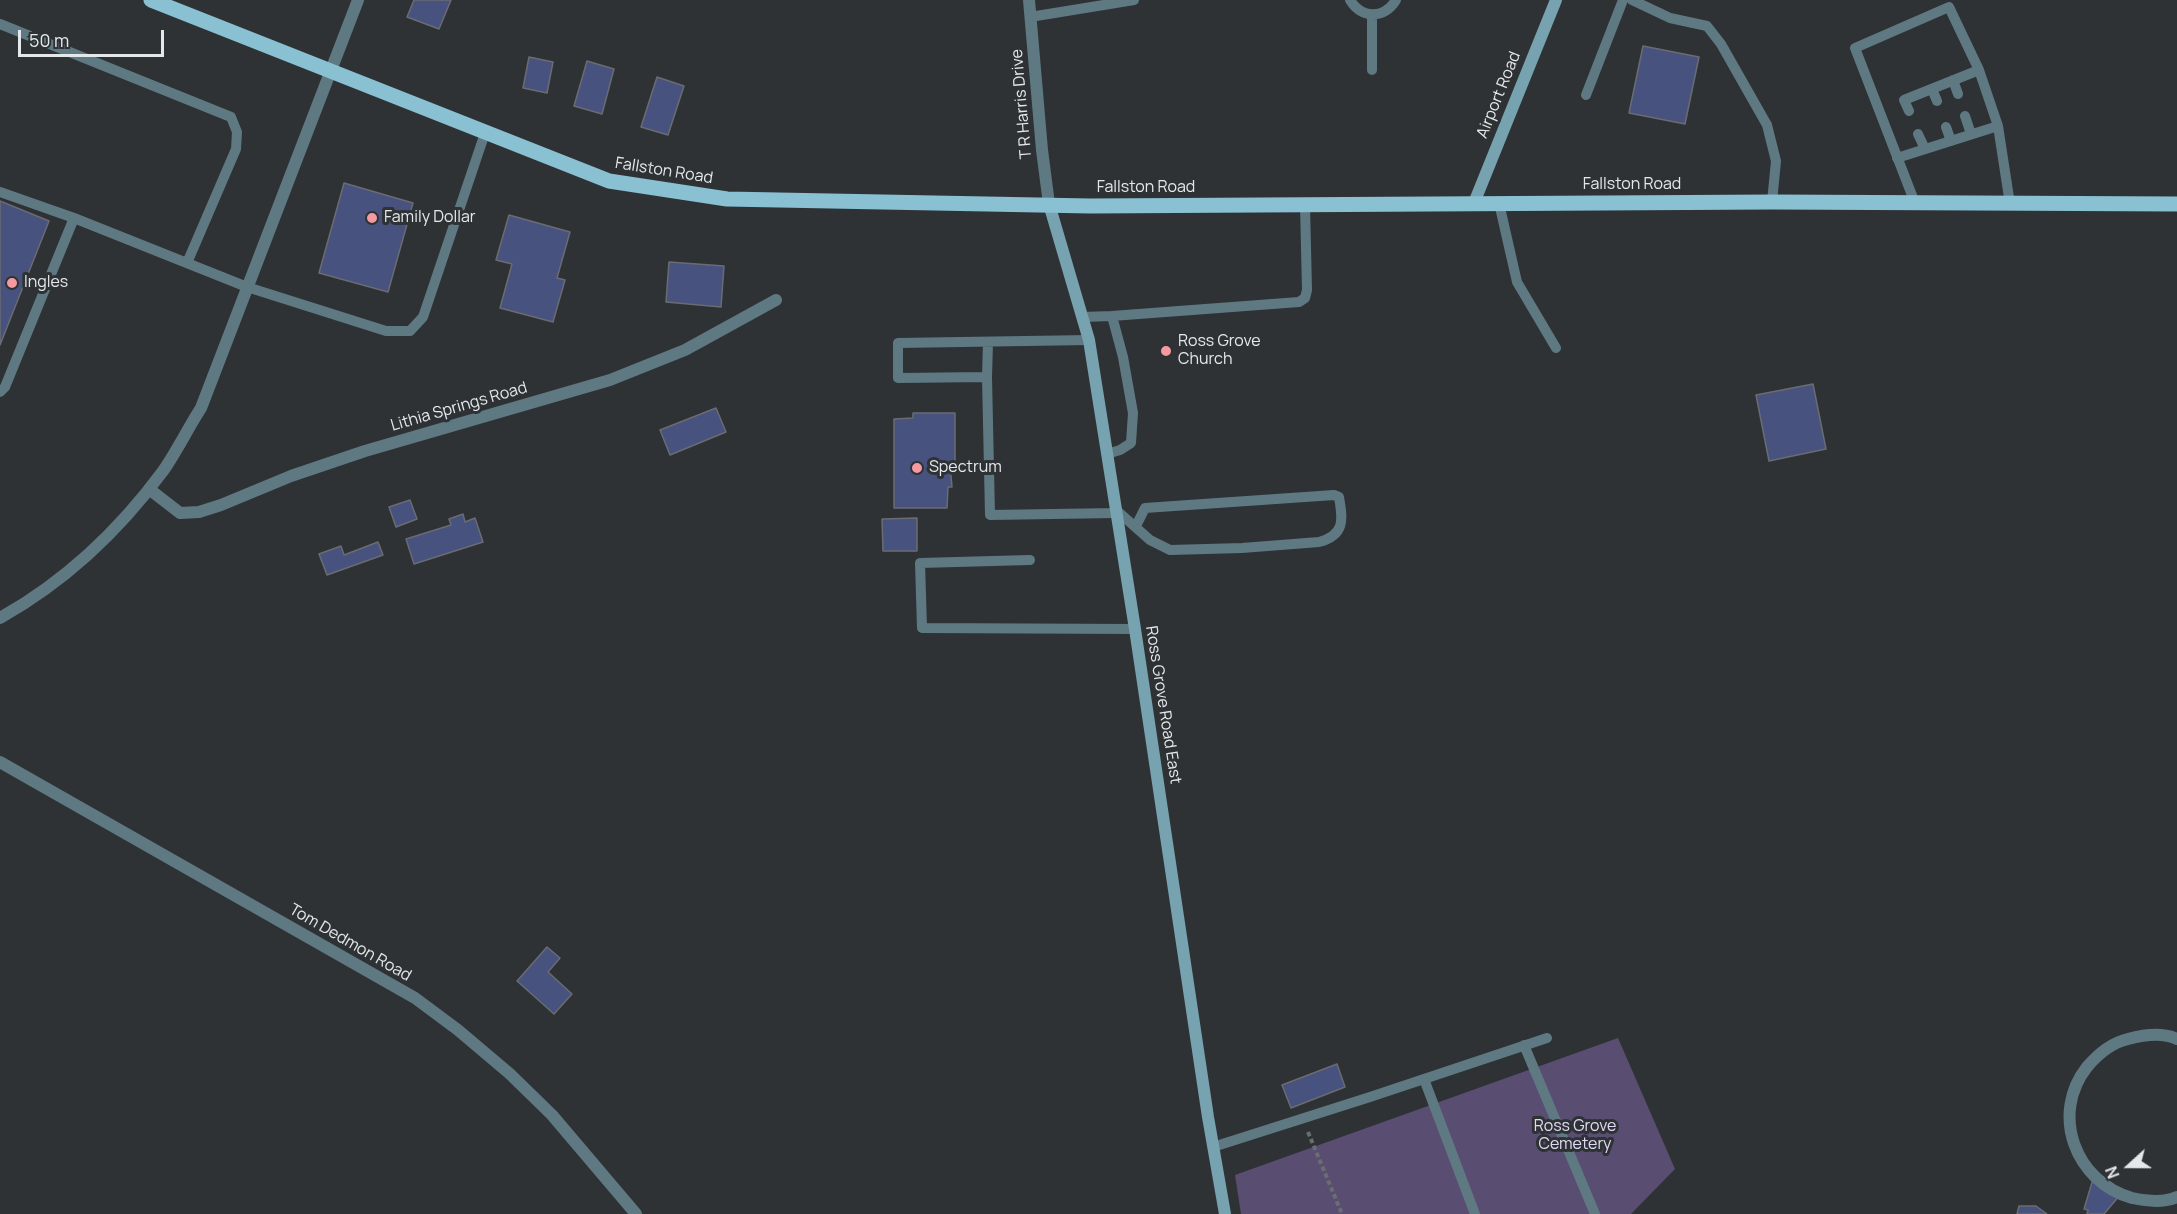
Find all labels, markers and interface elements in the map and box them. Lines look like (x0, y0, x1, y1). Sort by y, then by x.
scale bar (21, 18, 166, 56)
text: 50 m (29, 28, 69, 52)
street label: T R Harris Drive (1008, 48, 1036, 160)
street label: Airport Road (1473, 49, 1525, 141)
street label: Fallston Road (614, 154, 714, 188)
street label: Fallston Road (1583, 175, 1681, 195)
street label: Fallston Road (1097, 178, 1195, 198)
place label: Family Dollar (384, 208, 476, 228)
marker: Family Dollar (365, 211, 379, 225)
place label: Ingles (24, 273, 68, 293)
marker: Ingles (5, 276, 19, 290)
place label: Ross Grove Church (1178, 332, 1261, 370)
marker: Ross Grove Church (1159, 344, 1173, 358)
street label: Lithia Springs Road (389, 378, 529, 436)
place label: Spectrum (929, 458, 1002, 478)
marker: Spectrum (910, 461, 924, 475)
street label: Ross Grove Road East (1141, 625, 1185, 785)
street label: Tom Dedmon Road (286, 900, 414, 986)
park label: Ross Grove Cemetery (1534, 1117, 1616, 1155)
north arrow (2099, 1136, 2159, 1196)
text: N (2100, 1163, 2125, 1182)

